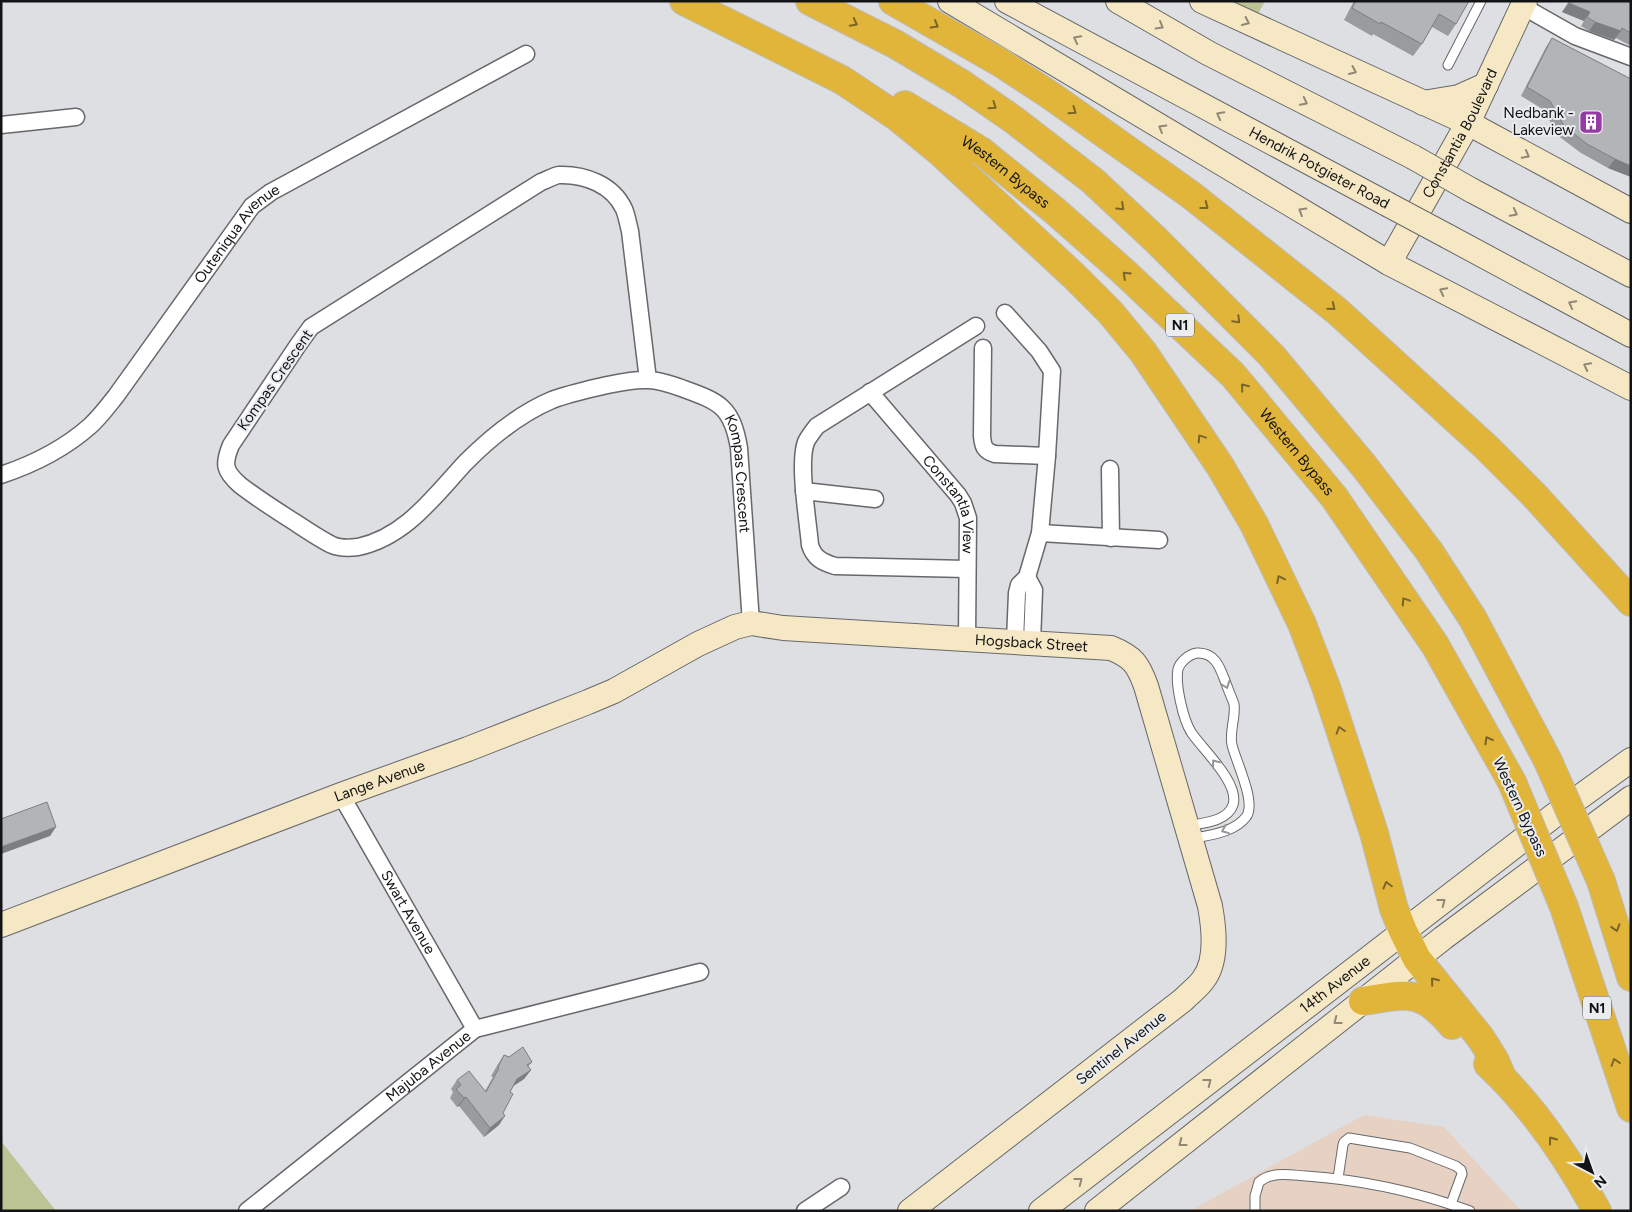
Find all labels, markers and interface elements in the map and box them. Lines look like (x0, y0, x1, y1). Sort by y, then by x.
one-way arrow (1241, 16, 1250, 26)
one-way arrow (849, 17, 858, 27)
one-way arrow (930, 19, 939, 29)
one-way arrow (1155, 19, 1164, 29)
one-way arrow (1073, 35, 1082, 45)
one-way arrow (1348, 65, 1357, 76)
street label: Constantia Boulevard (1419, 66, 1501, 201)
one-way arrow (1299, 96, 1308, 106)
one-way arrow (987, 100, 997, 109)
place label: Nedbank - Lakeview (1503, 104, 1574, 139)
one-way arrow (1067, 105, 1077, 114)
building icon: Nedbank - Lakeview (1578, 109, 1604, 135)
one-way arrow (1217, 111, 1226, 121)
street label: Hendrik Potgieter Road (1246, 123, 1393, 213)
one-way arrow (1159, 125, 1168, 135)
street label: Western Bypass (958, 132, 1053, 212)
one-way arrow (1521, 149, 1530, 159)
street label: Outeniqua Avenue (190, 180, 283, 287)
one-way arrow (1199, 200, 1208, 208)
one-way arrow (1115, 201, 1124, 210)
one-way arrow (1298, 207, 1307, 217)
one-way arrow (1509, 207, 1518, 217)
one-way arrow (1123, 272, 1132, 281)
one-way arrow (1439, 287, 1448, 297)
one-way arrow (1569, 300, 1578, 310)
one-way arrow (1326, 301, 1335, 309)
road number: N1 (1166, 314, 1194, 336)
one-way arrow (1231, 315, 1240, 324)
street label: Kompas Crescent (233, 326, 317, 434)
one-way arrow (1584, 362, 1593, 372)
one-way arrow (1241, 384, 1249, 393)
street label: Western Bypass (1255, 405, 1338, 499)
street label: Kompas Crescent (721, 411, 754, 534)
one-way arrow (1198, 434, 1207, 443)
street label: Constantla View (919, 451, 977, 554)
one-way arrow (1276, 575, 1287, 584)
one-way arrow (1402, 597, 1411, 606)
street label: Hogsback Street (974, 631, 1089, 656)
one-way arrow (1220, 680, 1230, 688)
one-way arrow (1336, 726, 1346, 734)
one-way arrow (1484, 736, 1494, 745)
street label: Western Bypass (1489, 754, 1551, 860)
street label: Lange Avenue (332, 756, 427, 806)
one-way arrow (1212, 760, 1220, 769)
one-way arrow (1221, 824, 1230, 834)
street label: Swart Avenue (377, 867, 439, 957)
one-way arrow (1382, 881, 1393, 890)
one-way arrow (1436, 899, 1446, 908)
one-way arrow (1610, 923, 1620, 931)
street label: 14th Avenue (1296, 952, 1374, 1017)
one-way arrow (1430, 977, 1439, 986)
road number: N1 (1583, 996, 1611, 1020)
street label: Sentinel Avenue (1072, 1007, 1170, 1089)
one-way arrow (1333, 1015, 1343, 1024)
street label: Majuba Avenue (382, 1027, 474, 1106)
one-way arrow (1611, 1058, 1621, 1067)
one-way arrow (1202, 1079, 1211, 1087)
one-way arrow (1549, 1136, 1558, 1146)
one-way arrow (1179, 1138, 1188, 1146)
north arrow (1567, 1147, 1617, 1197)
text: N (1591, 1171, 1610, 1191)
one-way arrow (1073, 1178, 1083, 1187)

